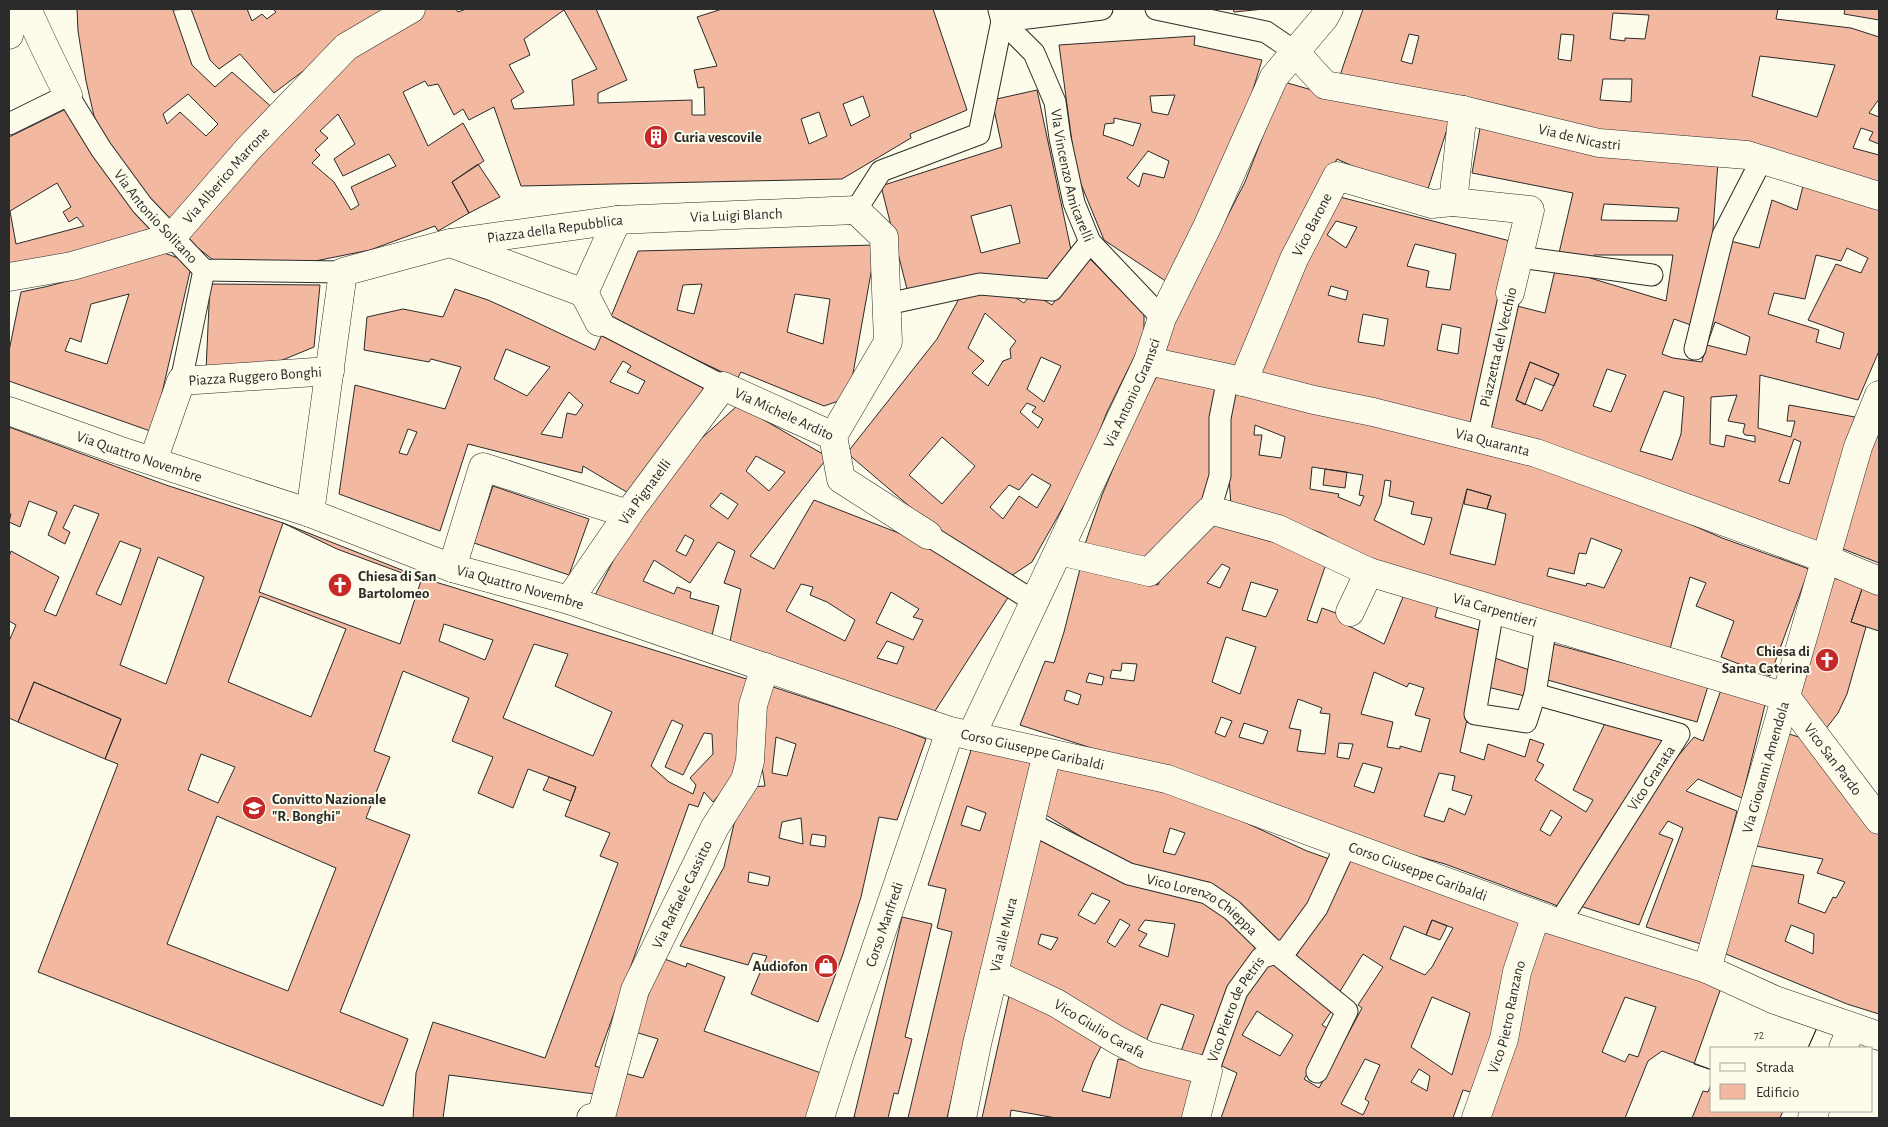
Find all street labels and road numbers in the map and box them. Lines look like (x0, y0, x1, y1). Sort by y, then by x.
street label: VIa Vincenzo Amicarelli (1048, 108, 1096, 244)
street label: Via de Nicastri (1537, 122, 1621, 153)
street label: Via Alberico Marrone (180, 125, 273, 227)
street label: Via Antonio Solitano (111, 167, 200, 266)
street label: Vico Barone (1290, 190, 1335, 259)
street label: Via Luigi Blanch (690, 206, 783, 225)
street label: Piazza della Repubblica (486, 213, 623, 246)
street label: Piazzetta del Vecchio (1477, 286, 1520, 408)
street label: Via Antonio Gramsci (1101, 337, 1163, 450)
street label: Piazza Ruggero Bonghi (188, 365, 322, 388)
street label: Via Michele Ardito (732, 385, 836, 443)
street label: Via Quaranta (1453, 426, 1531, 459)
street label: Via Quattro Novembre (74, 429, 204, 485)
street label: Via Pignatelli (616, 456, 674, 528)
street label: Via Quattro Novembre (455, 563, 586, 613)
street label: Via Carpentieri (1451, 590, 1539, 630)
street label: Via Giovanni Amendola (1740, 700, 1792, 835)
street label: Vico San Pardo (1801, 721, 1864, 798)
street label: Corso Giuseppe Garibaldi (959, 727, 1106, 773)
street label: Vico Granata (1625, 743, 1678, 813)
street label: Via Raffaele Cassitto (650, 838, 715, 951)
street label: Corso Giuseppe Garibaldi (1347, 839, 1489, 904)
street label: Vico Lorenzo Chieppa (1145, 872, 1260, 938)
street label: Corso Manfredi (863, 880, 906, 969)
street label: Via alle Mura (988, 896, 1020, 973)
street label: Vico Pietro de Petris (1205, 954, 1267, 1064)
street label: Vico Pietro Ranzano (1485, 958, 1528, 1076)
street label: Vico Giulio Carafa (1051, 997, 1147, 1061)

